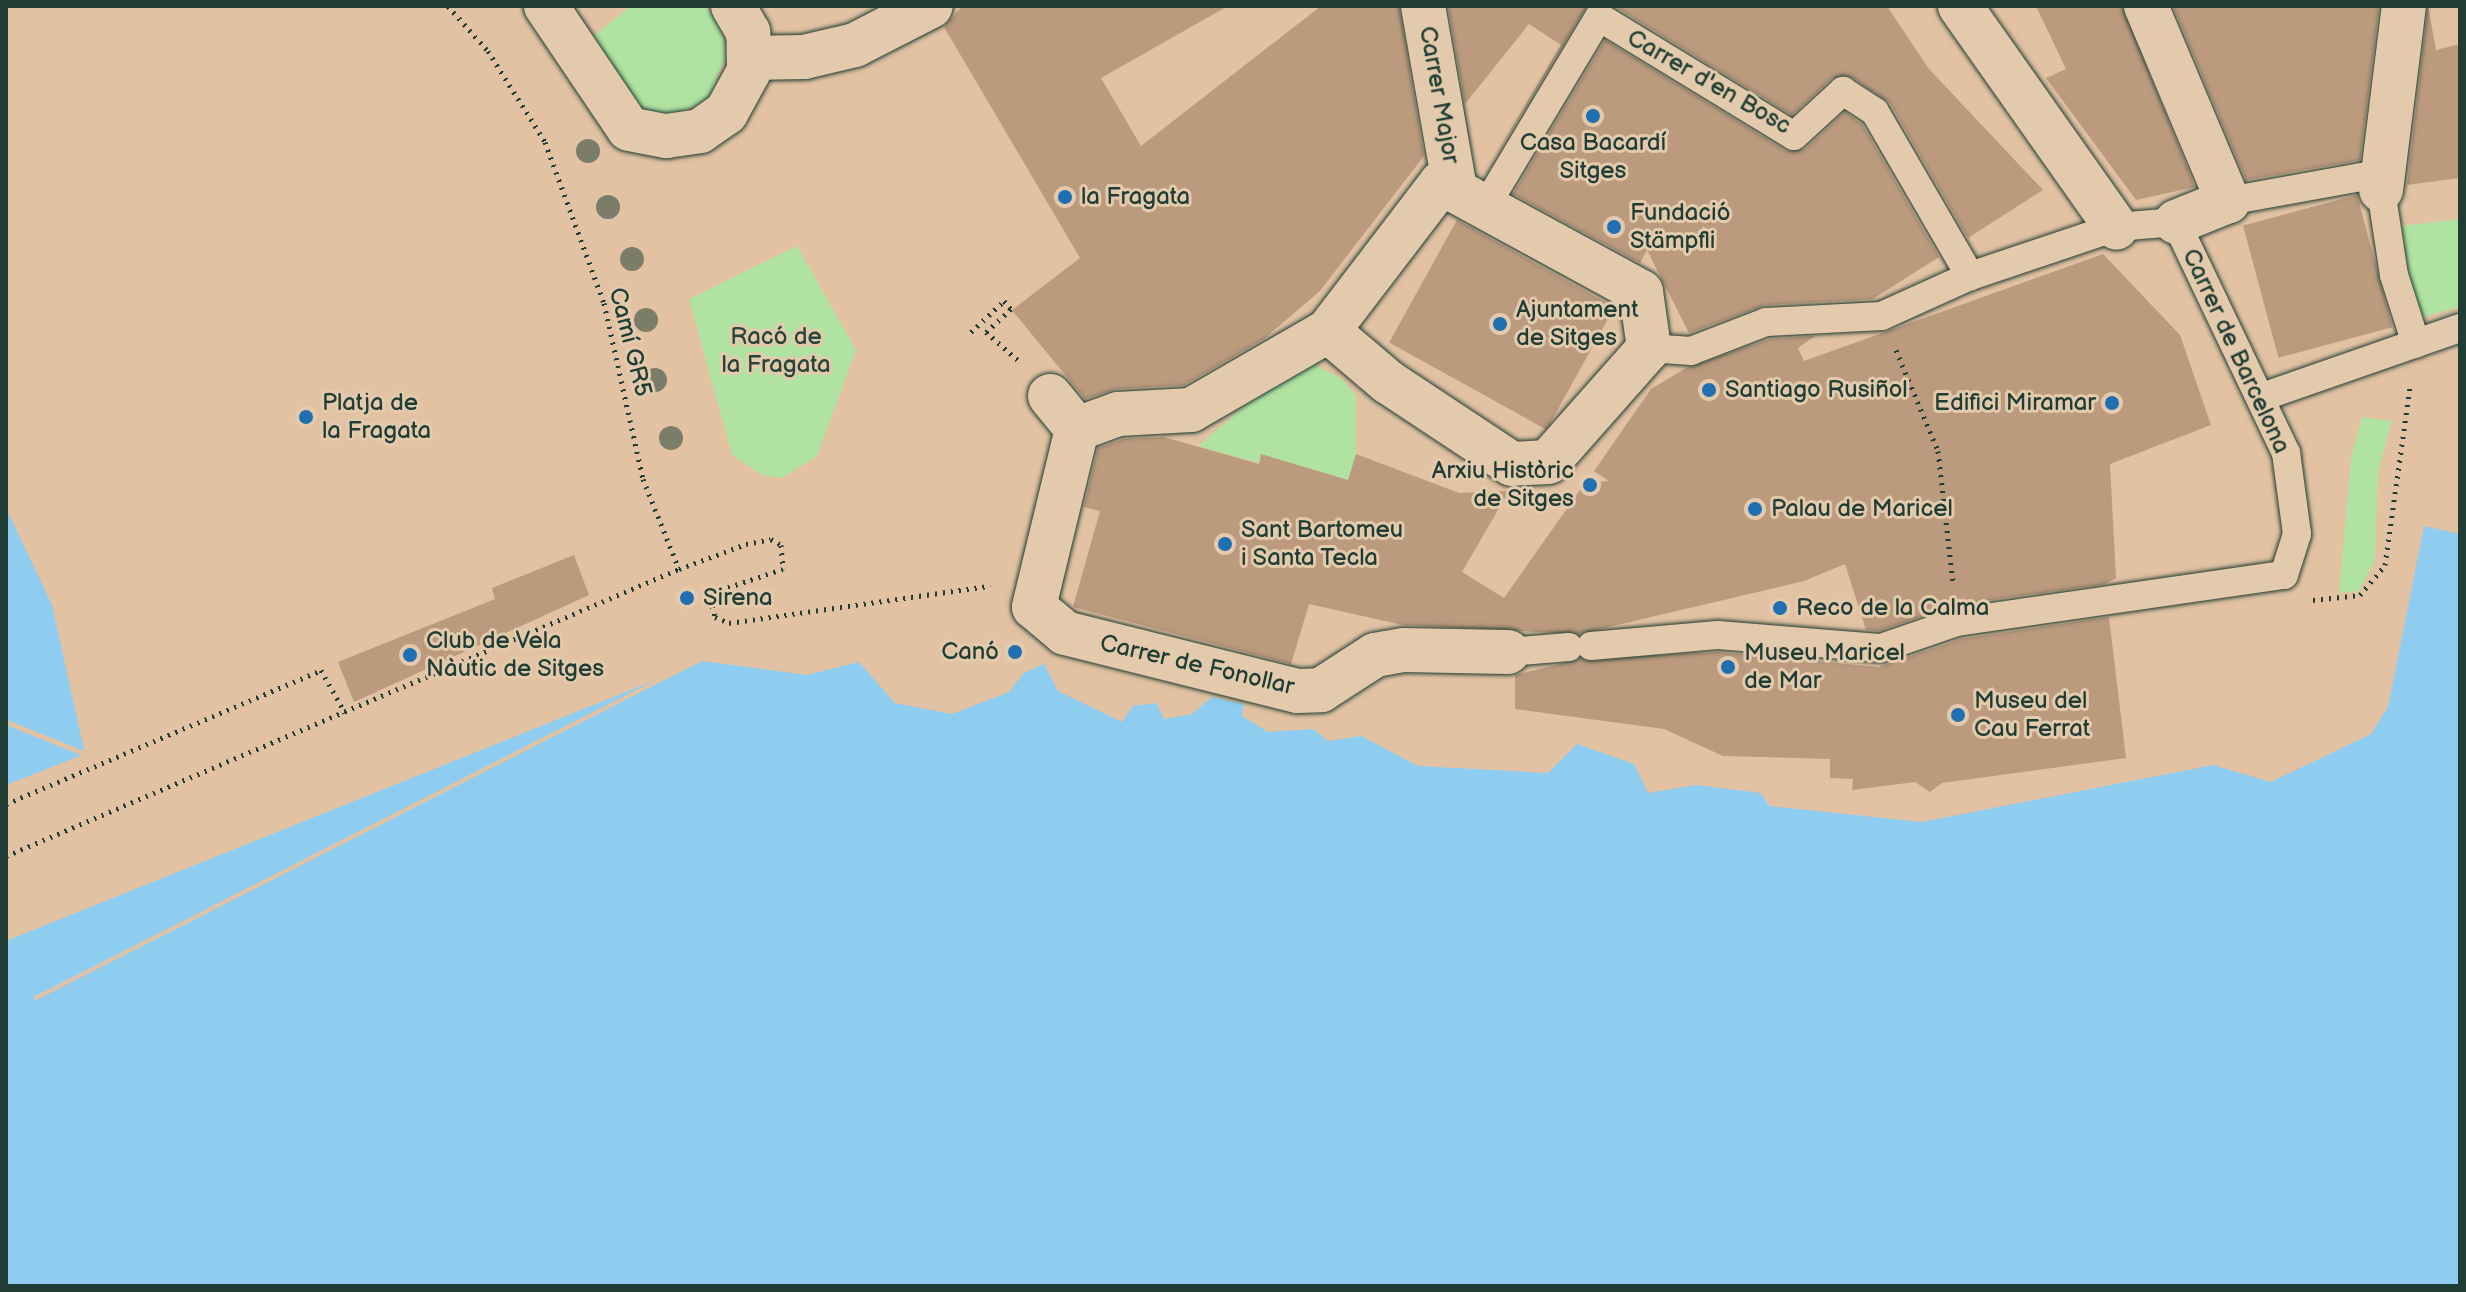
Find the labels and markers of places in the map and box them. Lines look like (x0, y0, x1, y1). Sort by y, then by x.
marker: Casa Bacardí Sitges (1584, 107, 1602, 125)
place label: Casa Bacardí Sitges (1520, 129, 1666, 185)
place label: la Fragata (1081, 183, 1190, 211)
marker: la Fragata (1056, 188, 1074, 206)
place label: Fundació Stämpfli (1630, 199, 1730, 255)
marker: Fundació Stämpfli (1605, 218, 1623, 236)
place label: Ajuntament de Sitges (1516, 296, 1638, 352)
marker: Ajuntament de Sitges (1491, 315, 1509, 333)
place label: Santiago Rusiñol (1725, 376, 1908, 404)
marker: Santiago Rusiñol (1700, 381, 1718, 399)
place label: Platja de la Fragata (322, 389, 431, 445)
place label: Edifici Miramar (1934, 389, 2096, 417)
marker: Edifici Miramar (2103, 394, 2121, 412)
marker: Platja de la Fragata (297, 408, 315, 426)
place label: Arxiu Històric de Sitges (1432, 457, 1574, 513)
marker: Arxiu Històric de Sitges (1581, 476, 1599, 494)
place label: Palau de Maricel (1771, 495, 1953, 523)
marker: Palau de Maricel (1746, 500, 1764, 518)
place label: Sant Bartomeu i Santa Tecla (1241, 516, 1403, 572)
marker: Sant Bartomeu i Santa Tecla (1216, 535, 1234, 553)
place label: Sirena (703, 584, 773, 612)
marker: Sirena (678, 589, 696, 607)
place label: Reco de la Calma (1796, 594, 1989, 622)
marker: Reco de la Calma (1771, 599, 1789, 617)
place label: Club de Vela Nàutic de Sitges (426, 627, 605, 683)
place label: Canó (941, 638, 999, 666)
place label: Museu Maricel de Mar (1744, 639, 1905, 695)
marker: Canó (1006, 643, 1024, 661)
marker: Club de Vela Nàutic de Sitges (401, 646, 419, 664)
marker: Museu Maricel de Mar (1719, 658, 1737, 676)
place label: Museu del Cau Ferrat (1974, 687, 2090, 743)
marker: Museu del Cau Ferrat (1949, 706, 1967, 724)

